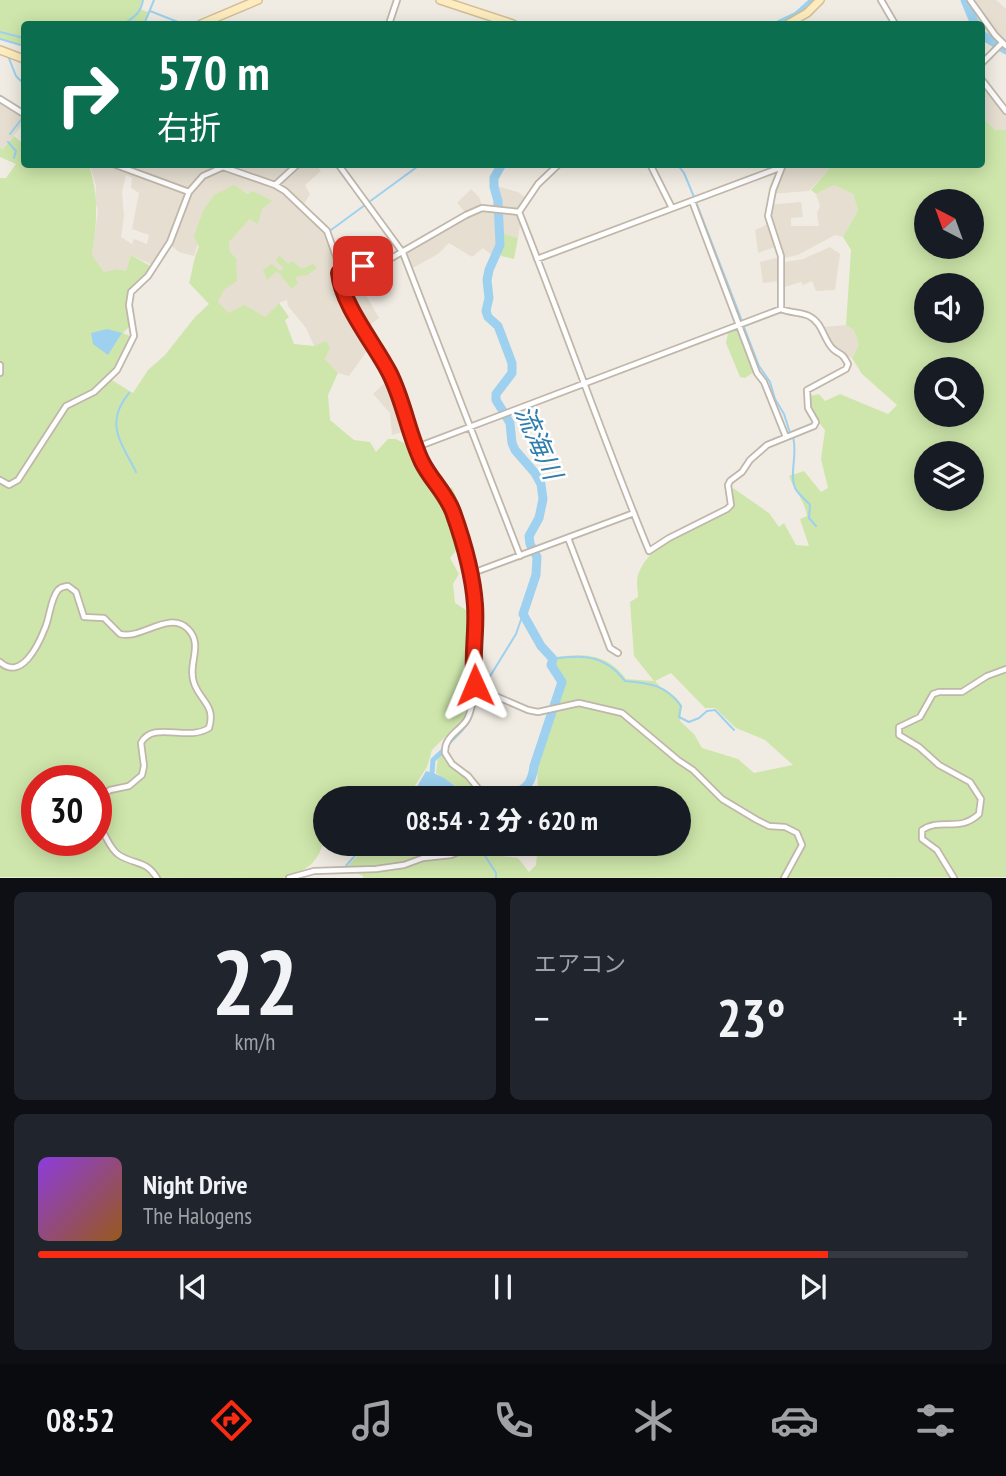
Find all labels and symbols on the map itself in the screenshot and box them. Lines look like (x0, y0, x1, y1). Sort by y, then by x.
north arrow (914, 189, 984, 259)
pin (333, 236, 393, 296)
water label: 流海川 (508, 400, 571, 487)
position arrow (438, 648, 512, 722)
speed limit sign: 30 (21, 765, 112, 856)

